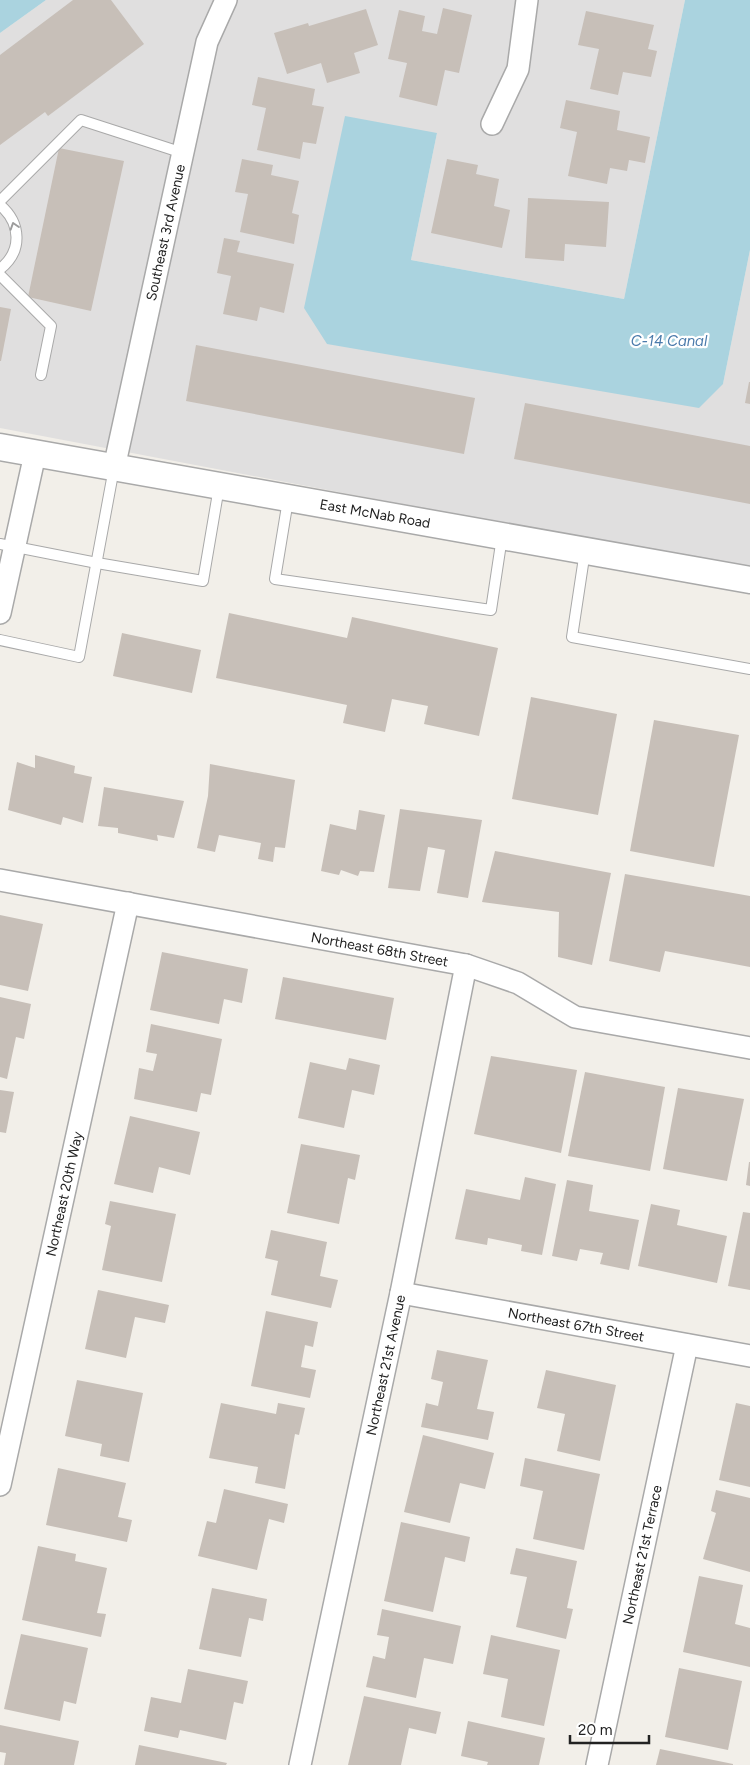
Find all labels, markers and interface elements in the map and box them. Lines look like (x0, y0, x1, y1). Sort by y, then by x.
street label: Southeast 3rd Avenue (142, 162, 189, 302)
one-way arrow (10, 222, 20, 230)
water label: C-14 Canal (631, 332, 708, 350)
street label: East McNab Road (318, 495, 432, 532)
street label: Northeast 68th Street (310, 928, 450, 970)
street label: Northeast 20th Way (42, 1129, 86, 1258)
street label: Northeast 21st Avenue (362, 1293, 409, 1437)
street label: Northeast 67th Street (507, 1304, 646, 1345)
street label: Northeast 21st Terrace (619, 1483, 665, 1626)
scale bar (570, 1712, 649, 1744)
text: 20 m (578, 1721, 612, 1739)

